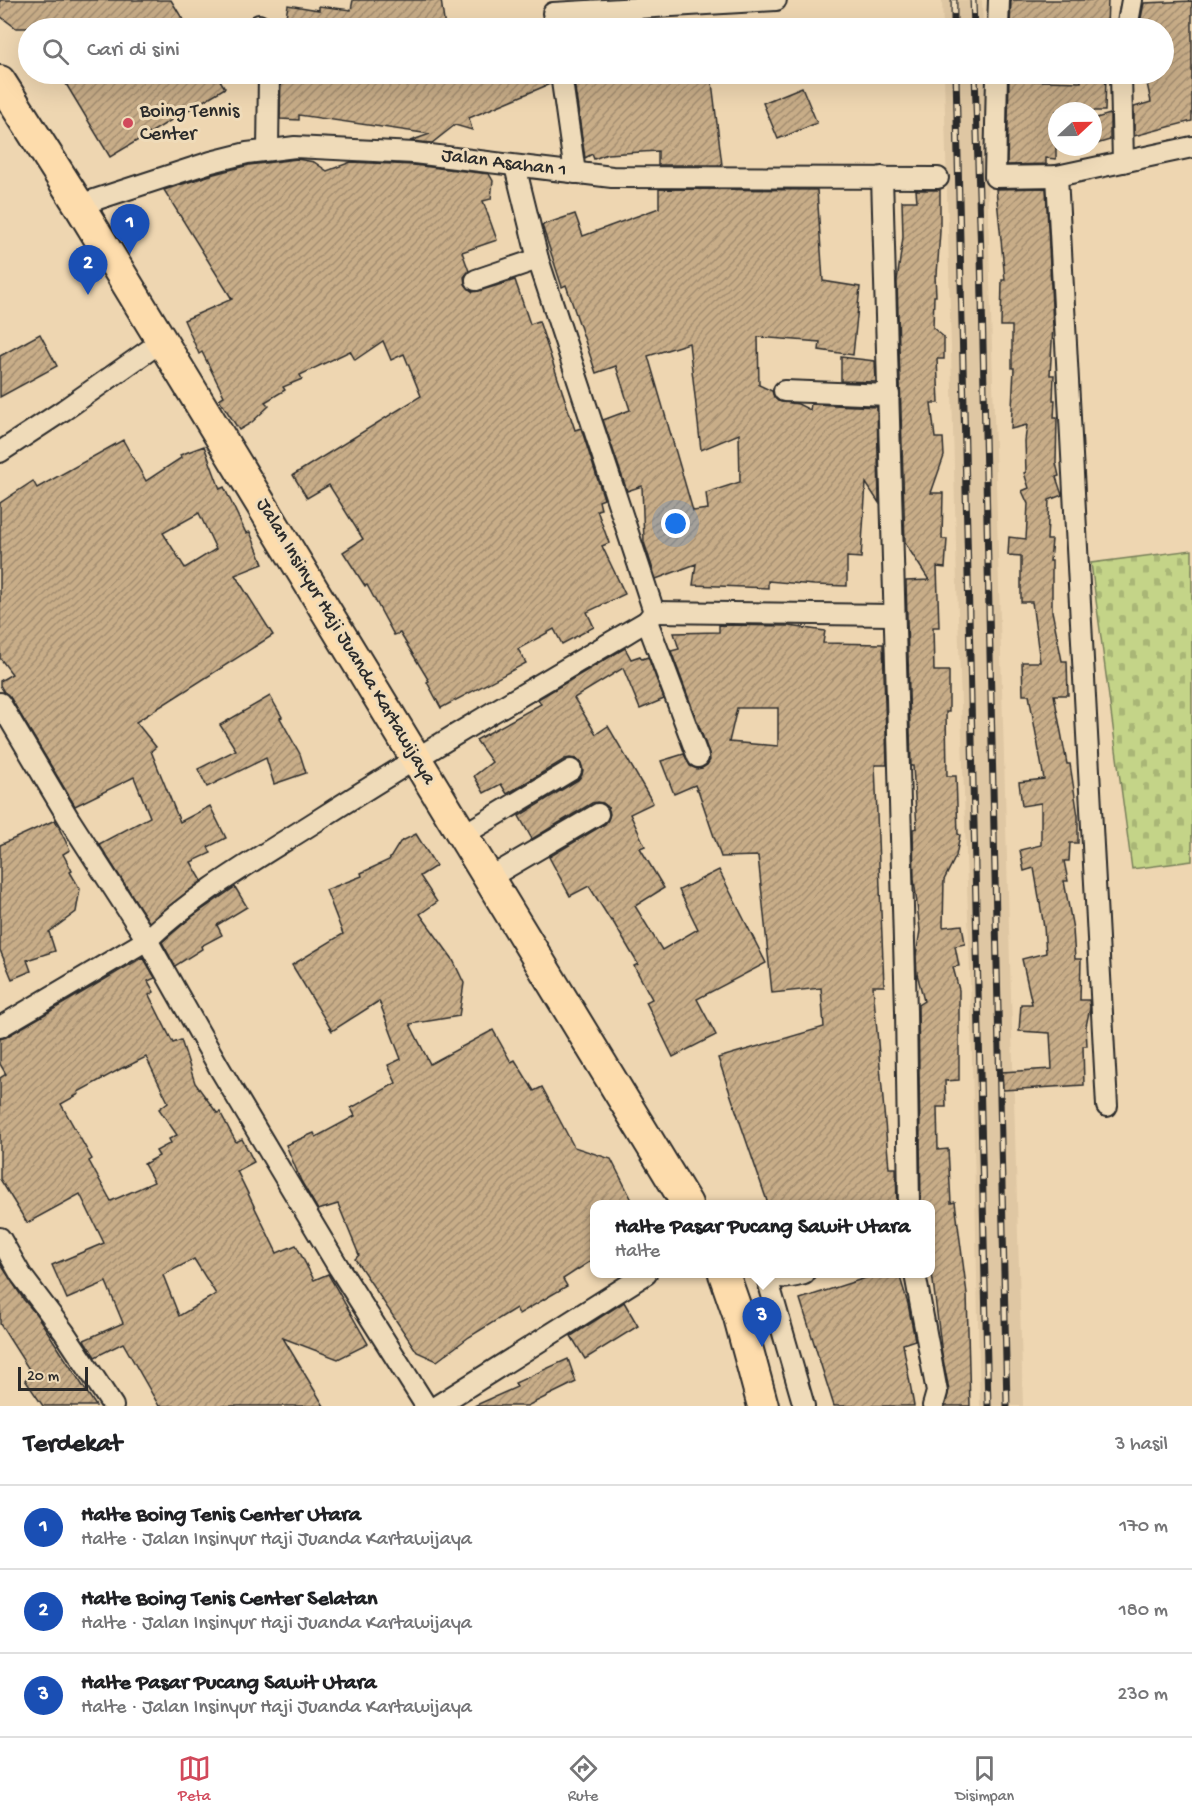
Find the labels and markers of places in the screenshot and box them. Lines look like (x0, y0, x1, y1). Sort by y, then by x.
place label: Boing Tennis Center (139, 101, 240, 147)
marker: Boing Tennis Center (121, 116, 135, 130)
pin: 1 (110, 204, 150, 254)
pin: 2 (68, 246, 107, 295)
pin: 3 (742, 1298, 782, 1347)

